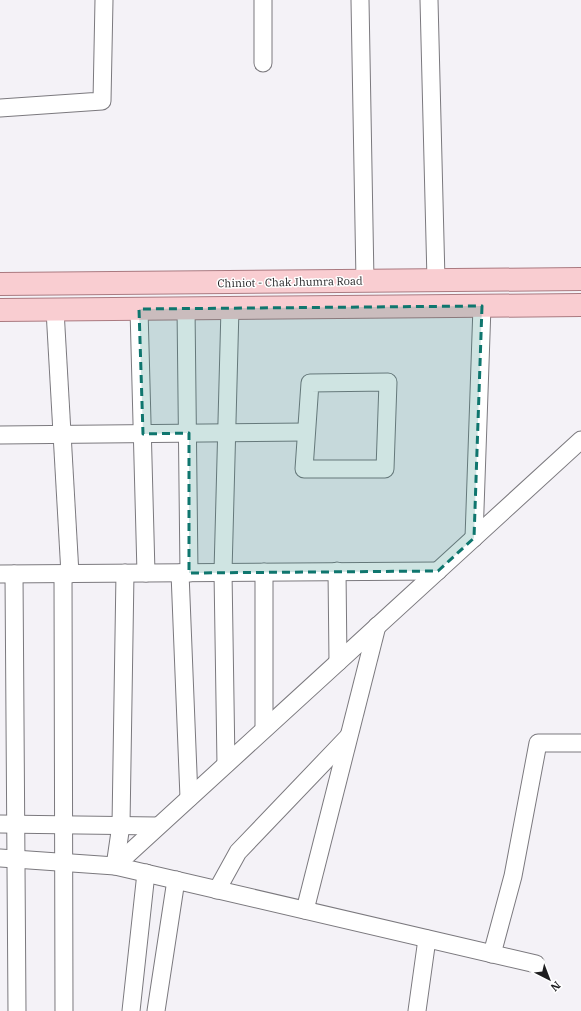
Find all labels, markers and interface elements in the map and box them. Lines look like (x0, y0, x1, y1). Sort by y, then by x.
street label: Chiniot - Chak Jhumra Road (217, 274, 363, 290)
north arrow (529, 959, 569, 999)
text: N (548, 978, 564, 995)

